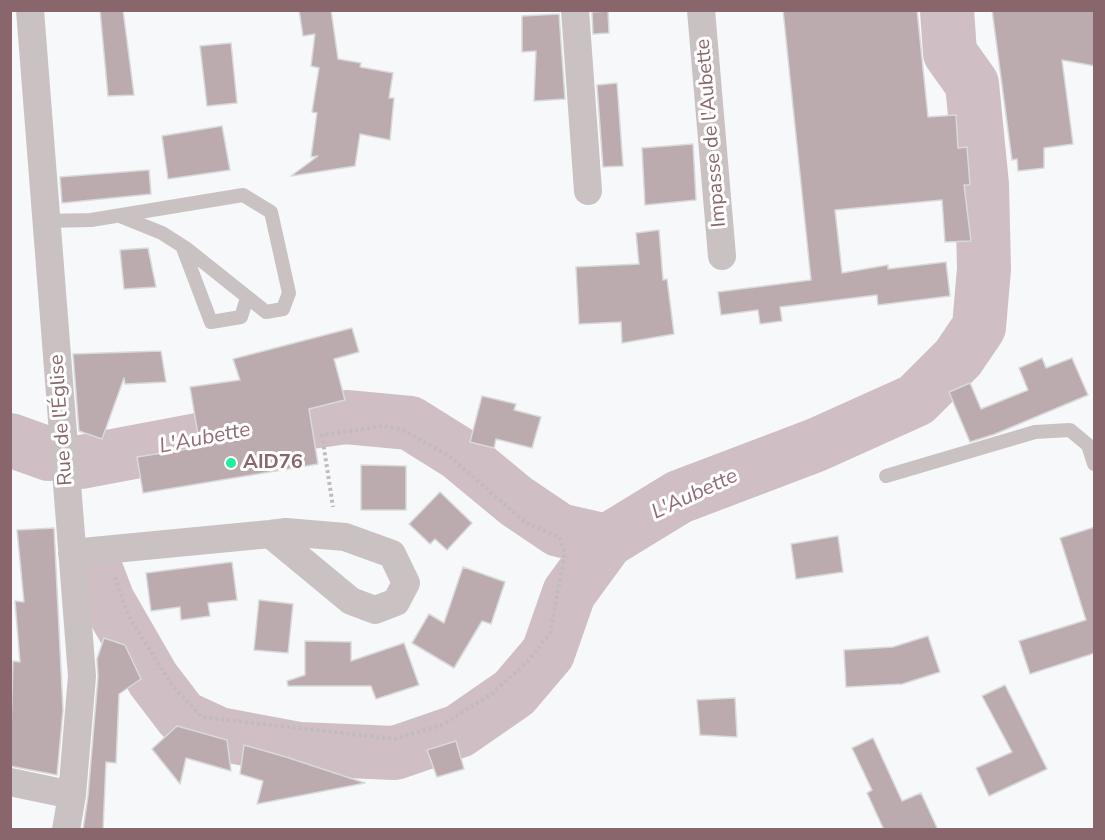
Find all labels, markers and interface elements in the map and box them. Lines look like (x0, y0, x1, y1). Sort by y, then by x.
street label: Impasse de l'Aubette (692, 38, 732, 228)
street label: Rue de l'Église (45, 354, 79, 486)
water label: L'Aubette (157, 418, 253, 460)
place label: AID76 (243, 451, 303, 475)
marker: AID76 (224, 456, 238, 470)
water label: L'Aubette (648, 464, 742, 526)

